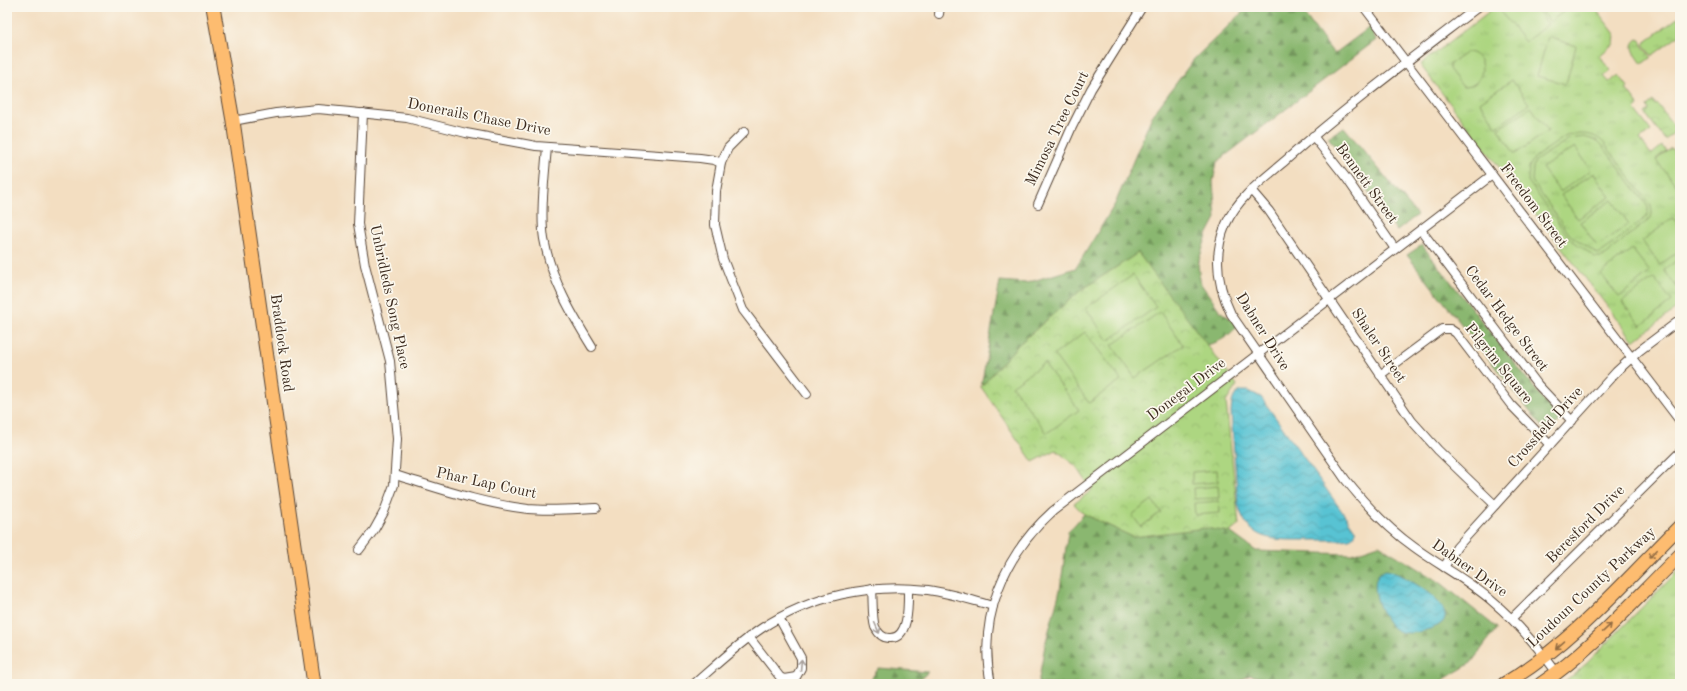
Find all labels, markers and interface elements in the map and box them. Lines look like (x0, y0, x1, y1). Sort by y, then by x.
street label: Mimosa Tree Court (1024, 69, 1092, 189)
street label: Donerails Chase Drive (406, 97, 552, 139)
street label: Bennett Street (1332, 141, 1400, 227)
street label: Freedom Street (1497, 161, 1569, 251)
street label: Unbridleds Song Place (366, 223, 412, 371)
street label: Cedar Hedge Street (1461, 263, 1551, 375)
street label: Dabner Drive (1232, 291, 1292, 373)
street label: Braddock Road (267, 293, 295, 393)
street label: Shaler Street (1348, 306, 1408, 386)
street label: Pilgrim Square (1461, 321, 1535, 407)
street label: Donegal Drive (1145, 356, 1229, 424)
street label: Crossfield Drive (1506, 384, 1586, 472)
street label: Phar Lap Court (434, 466, 538, 502)
street label: Beresford Drive (1544, 483, 1628, 567)
street label: Loudoun County Parkway (1525, 525, 1659, 651)
street label: Dabner Drive (1429, 538, 1509, 600)
one-way arrow (1648, 549, 1658, 559)
one-way arrow (874, 621, 881, 633)
one-way arrow (1602, 623, 1612, 633)
one-way arrow (1554, 640, 1565, 649)
one-way arrow (797, 659, 804, 672)

